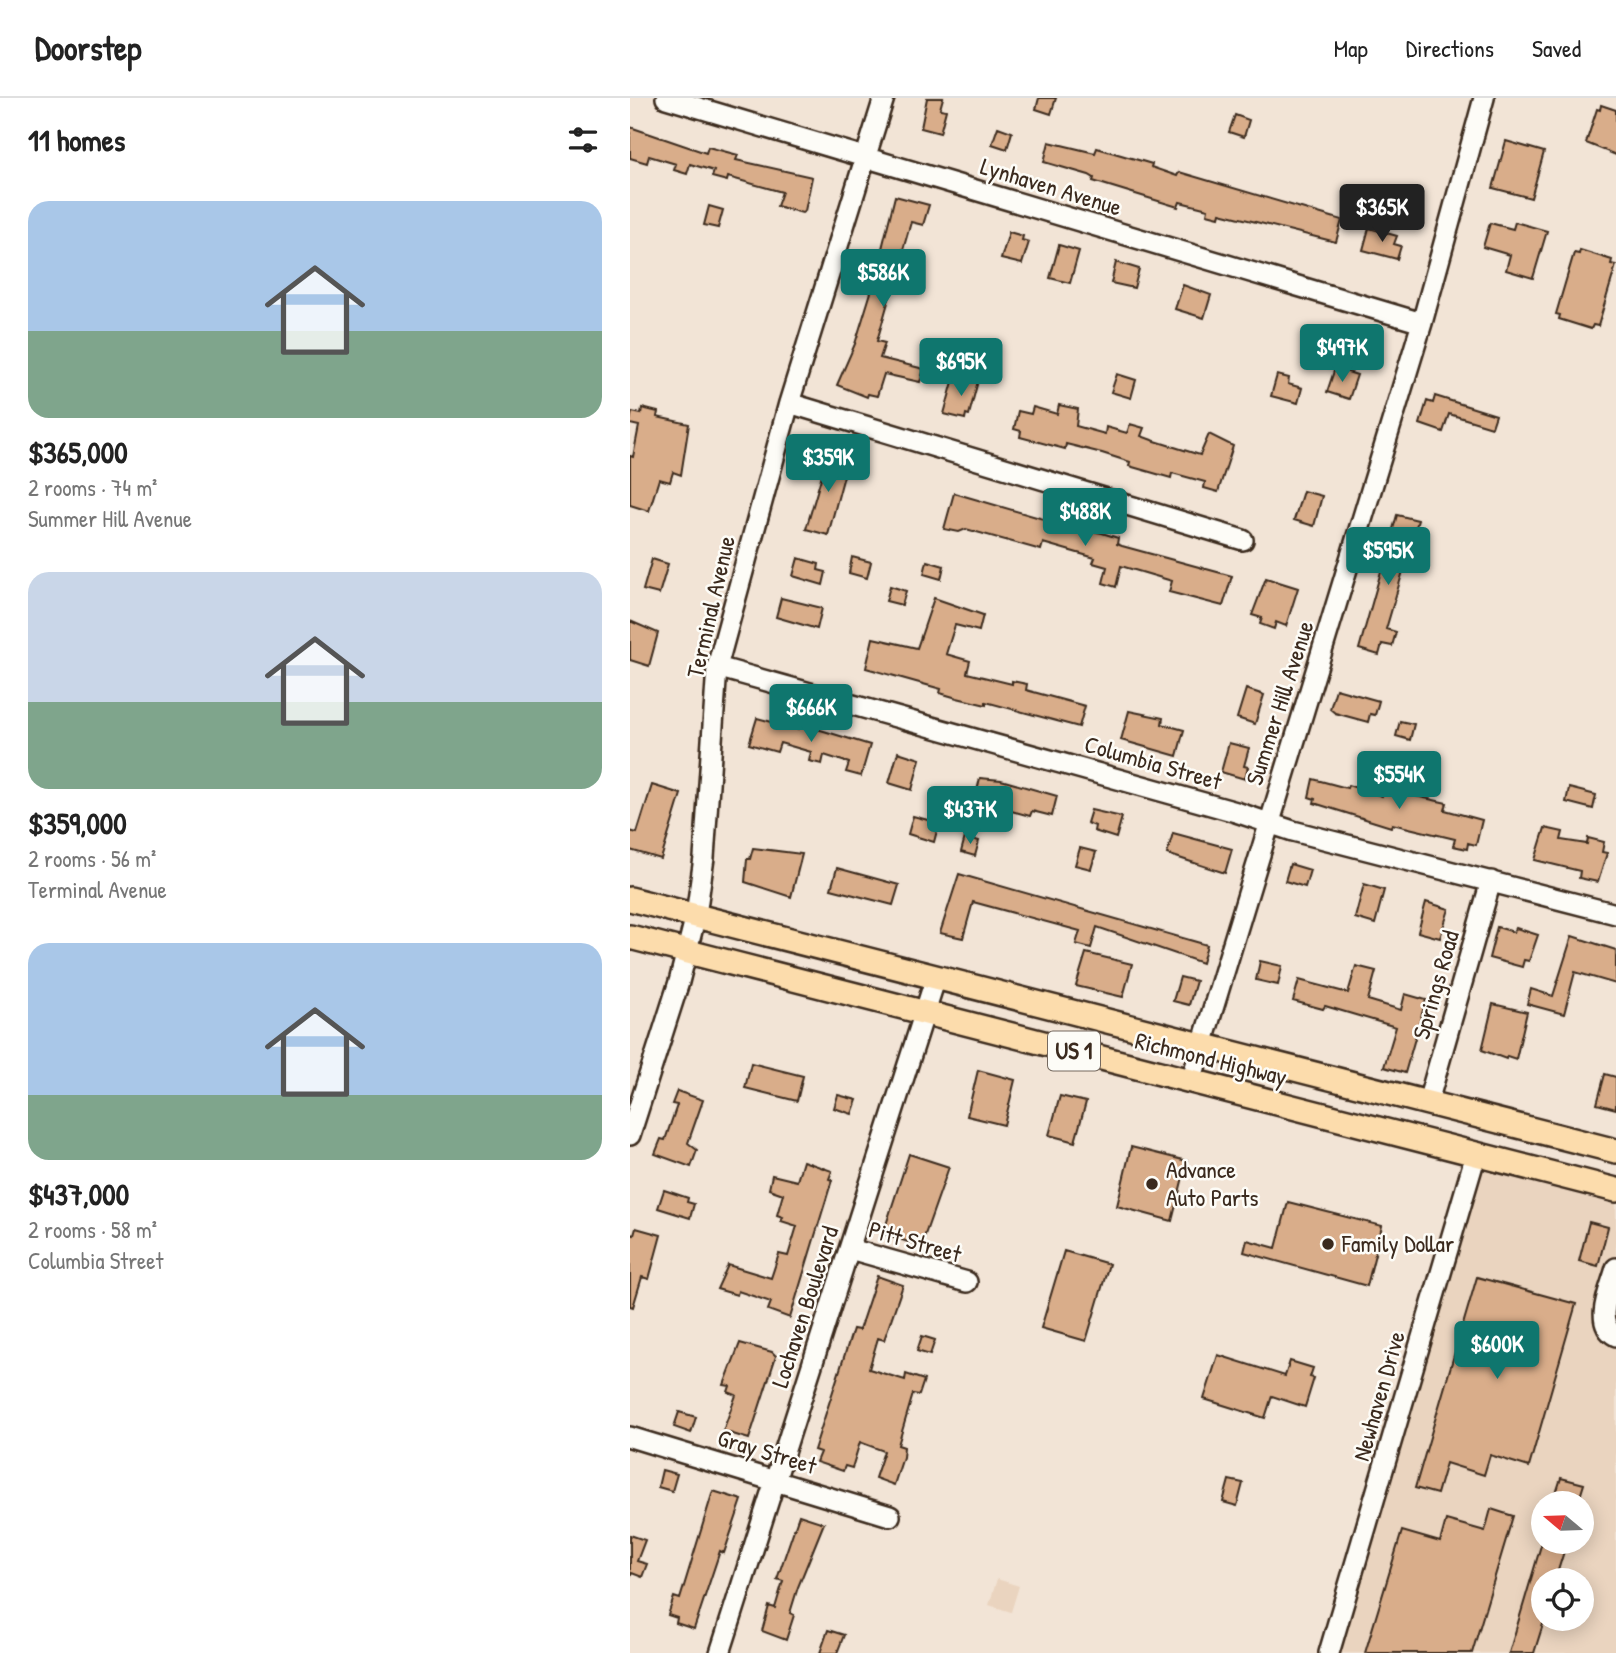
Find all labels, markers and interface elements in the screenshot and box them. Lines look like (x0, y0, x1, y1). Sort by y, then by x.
text: Doorstep (35, 26, 141, 70)
text: Map (1334, 32, 1368, 64)
text: Directions (1406, 32, 1494, 64)
text: Saved (1532, 32, 1581, 64)
text: 11 homes (28, 120, 125, 160)
icon: filters (564, 121, 602, 159)
street label: Lynhaven Avenue (977, 149, 1126, 223)
pin: $365K (1333, 184, 1431, 244)
text: $365K (1356, 191, 1408, 222)
icon: home (252, 247, 378, 373)
pin: $586K (834, 250, 932, 309)
text: $586K (857, 256, 909, 287)
pin: $497K (1293, 324, 1391, 384)
text: $497K (1316, 331, 1368, 362)
pin: $695K (912, 338, 1010, 398)
text: $695K (935, 345, 987, 376)
text: $365,000 (28, 432, 128, 472)
pin: $359K (779, 434, 877, 494)
text: $359K (802, 441, 854, 472)
text: 2 rooms · 74 m² (28, 472, 157, 503)
pin: $488K (1036, 489, 1134, 548)
text: $488K (1059, 495, 1111, 526)
text: Summer Hill Avenue (28, 503, 192, 534)
pin: $595K (1339, 528, 1437, 587)
street label: Terminal Avenue (678, 532, 742, 681)
text: $595K (1362, 534, 1414, 565)
street label: Summer Hill Avenue (1237, 616, 1321, 789)
icon: home (252, 618, 378, 744)
pin: $666K (762, 684, 860, 744)
text: $666K (785, 691, 837, 722)
street label: Columbia Street (1081, 727, 1226, 797)
pin: $554K (1350, 752, 1448, 811)
text: $554K (1373, 758, 1425, 789)
pin: $437K (921, 786, 1019, 846)
text: $437K (943, 793, 997, 824)
text: $359,000 (28, 803, 127, 843)
text: 2 rooms · 56 m² (28, 843, 156, 874)
text: Terminal Avenue (28, 874, 167, 905)
street label: Springs Road (1404, 927, 1466, 1043)
icon: home (252, 989, 378, 1115)
street label: Richmond Highway (1132, 1024, 1291, 1092)
road number: US 1 (1048, 1032, 1100, 1070)
place label: Advance Auto Parts (1166, 1153, 1258, 1213)
text: $437,000 (28, 1174, 129, 1214)
marker: Advance Auto Parts (1144, 1176, 1160, 1192)
street label: Pitt Street (865, 1213, 966, 1270)
text: 2 rooms · 58 m² (28, 1214, 157, 1245)
street label: Lochaven Boulevard (763, 1222, 845, 1391)
place label: Family Dollar (1341, 1227, 1454, 1259)
marker: Family Dollar (1320, 1236, 1336, 1252)
text: Columbia Street (28, 1245, 163, 1276)
pin: $600K (1448, 1322, 1546, 1381)
street label: Newhaven Drive (1344, 1327, 1412, 1464)
text: $600K (1470, 1328, 1524, 1359)
street label: Gray Street (714, 1421, 821, 1481)
north arrow (1531, 1491, 1594, 1554)
map controls (1531, 1491, 1594, 1631)
button: locate (1531, 1568, 1594, 1631)

